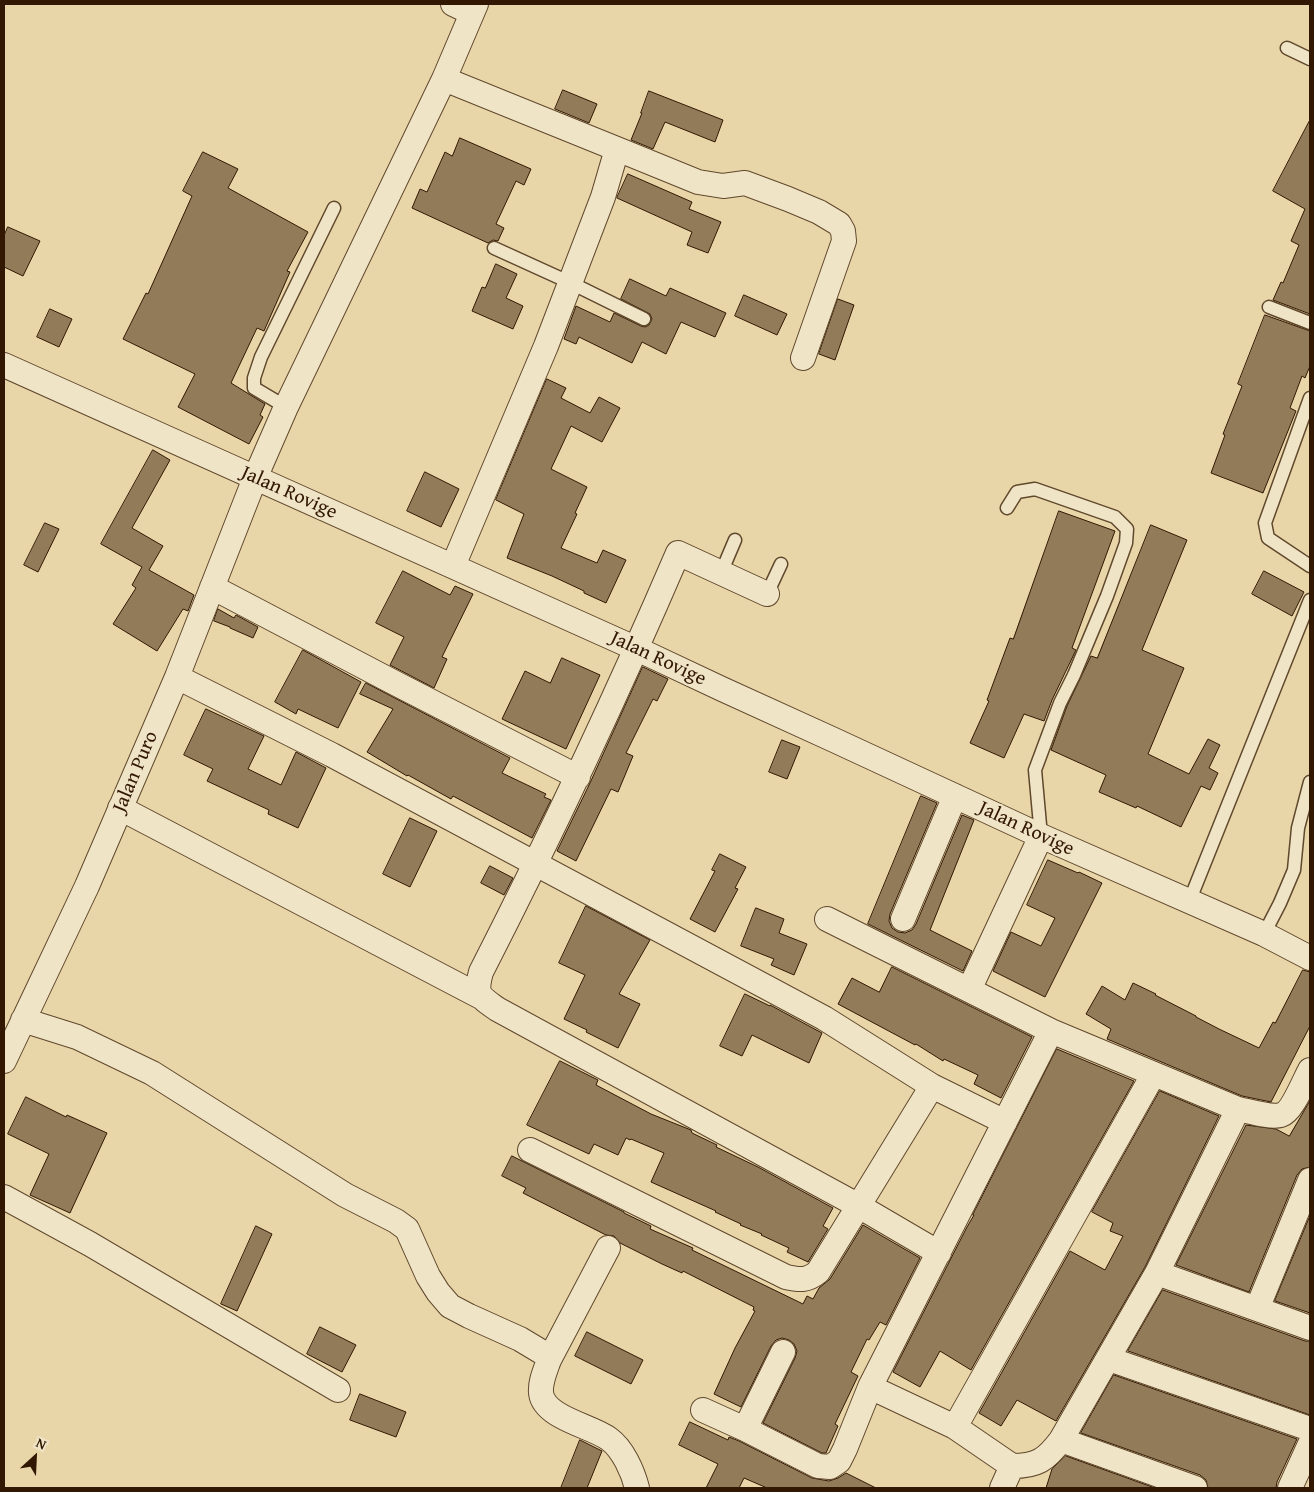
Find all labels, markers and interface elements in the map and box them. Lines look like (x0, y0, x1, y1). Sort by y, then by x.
street label: Jalan Rovige (237, 461, 341, 525)
street label: Jalan Rovige (606, 626, 710, 692)
street label: Jalan Puro (108, 728, 164, 816)
street label: Jalan Rovige (974, 796, 1078, 862)
north arrow (10, 1432, 60, 1482)
text: N (33, 1432, 50, 1454)

